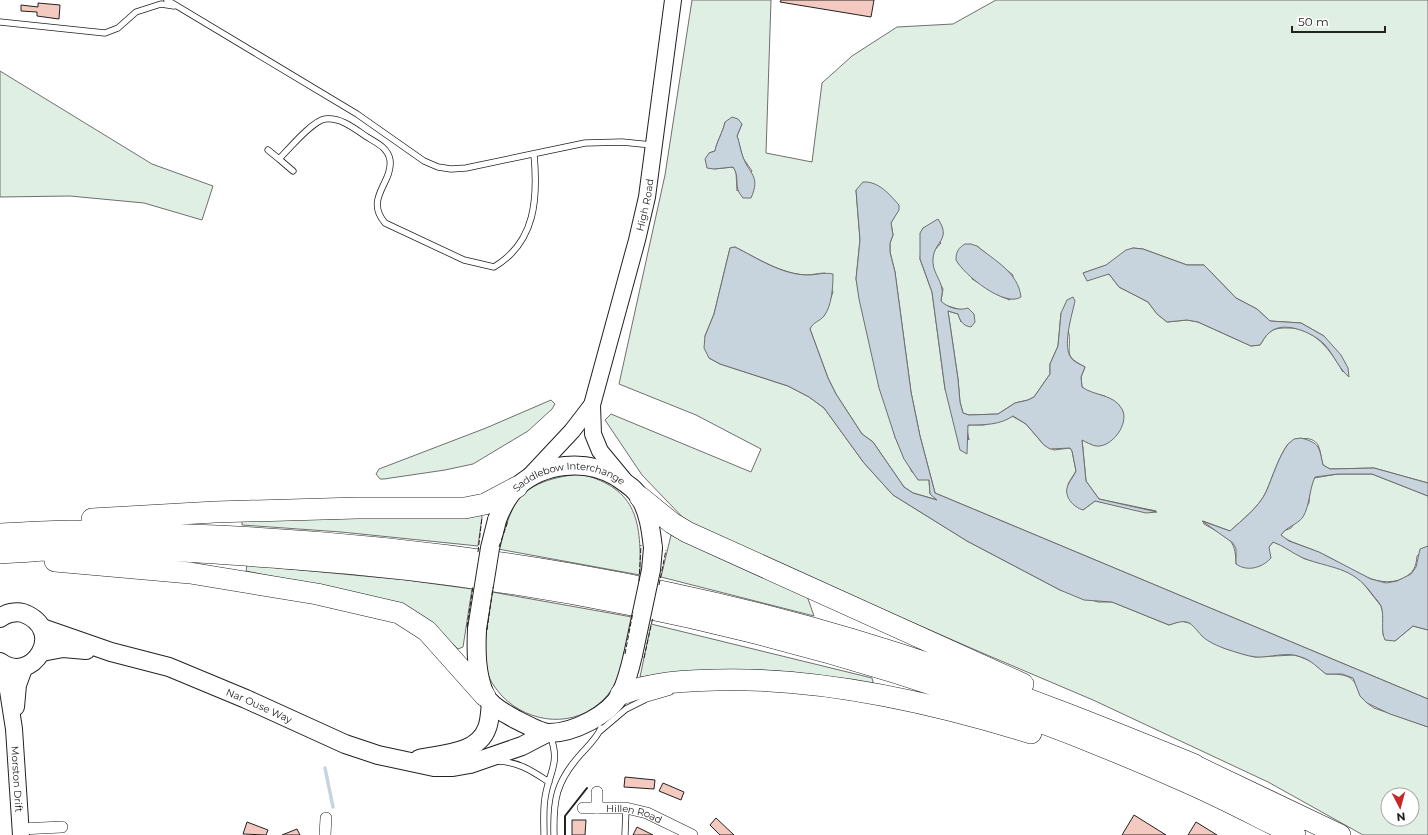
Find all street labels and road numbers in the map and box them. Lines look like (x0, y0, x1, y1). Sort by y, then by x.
street label: High Road (633, 178, 656, 233)
street label: Saddlebow Interchange (510, 460, 628, 495)
street label: Nar Ouse Way (224, 685, 295, 726)
street label: Morston Drift (8, 745, 25, 813)
street label: Hillen Road (606, 802, 664, 826)

